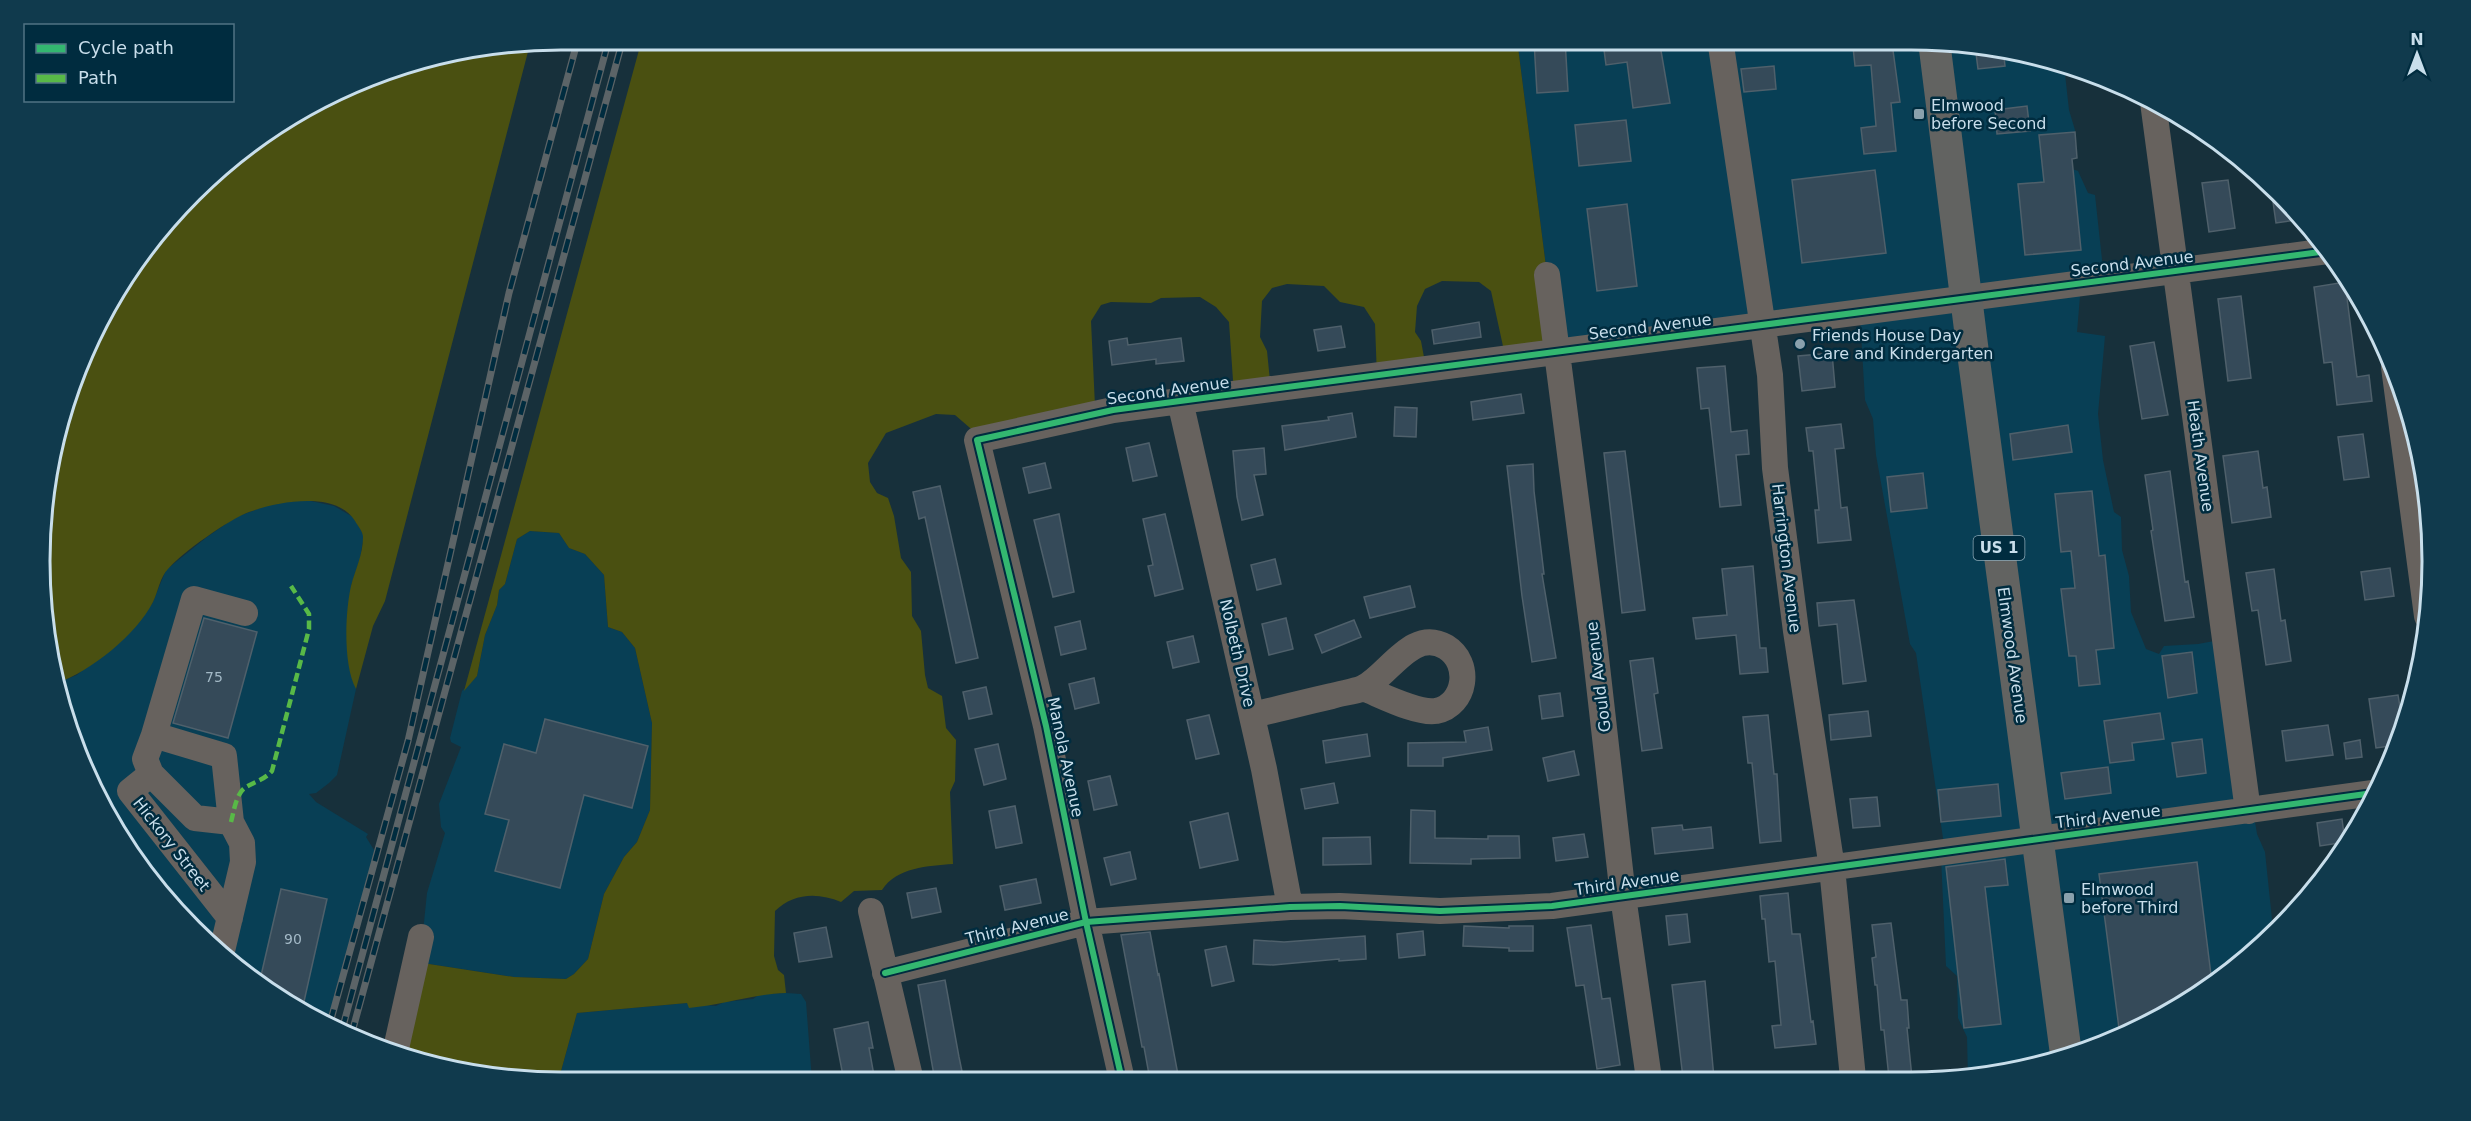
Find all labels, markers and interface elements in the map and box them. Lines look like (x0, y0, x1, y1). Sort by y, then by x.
legend (24, 24, 234, 102)
north arrow (2387, 24, 2447, 84)
text: N (2410, 30, 2424, 49)
text: Cycle path (78, 37, 174, 58)
text: Path (78, 67, 118, 88)
place label: Elmwood before Second (1931, 96, 2046, 133)
marker: Elmwood before Second (1912, 107, 1926, 121)
street label: Second Avenue (2070, 247, 2194, 280)
street label: Second Avenue (1588, 310, 1712, 343)
place label: Friends House Day Care and Kindergarten (1812, 326, 1994, 363)
marker: Friends House Day Care and Kindergarten (1793, 337, 1807, 351)
street label: Second Avenue (1106, 372, 1231, 408)
street label: Heath Avenue (2183, 399, 2218, 513)
street label: Harrington Avenue (1768, 482, 1805, 634)
road number: US 1 (1974, 536, 2024, 560)
street label: Elmwood Avenue (1994, 586, 2031, 724)
street label: Nolbeth Drive (1216, 597, 1259, 709)
street label: Gould Avenue (1582, 620, 1615, 733)
house number: 75 (205, 669, 223, 685)
street label: Manola Avenue (1044, 695, 1088, 819)
street label: Hickory Street (129, 794, 214, 895)
street label: Third Avenue (2054, 801, 2161, 832)
street label: Third Avenue (1573, 866, 1681, 899)
place label: Elmwood before Third (2081, 880, 2178, 917)
marker: Elmwood before Third (2062, 891, 2076, 905)
street label: Third Avenue (963, 905, 1071, 949)
house number: 90 (284, 931, 302, 947)

